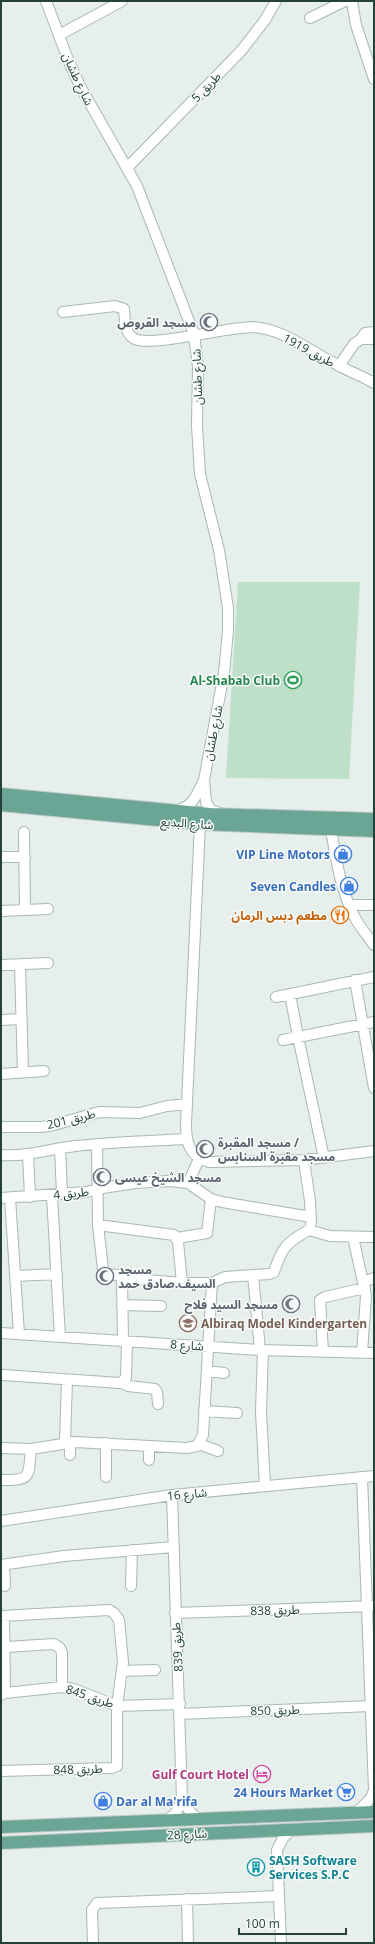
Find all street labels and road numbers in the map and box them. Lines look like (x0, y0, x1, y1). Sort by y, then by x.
street label: شارع طشان (57, 50, 98, 109)
street label: طريق 5 (187, 68, 225, 106)
street label: طريق 1919 (280, 329, 338, 371)
street label: شارع طشان (188, 348, 207, 406)
street label: شارع طشان (199, 704, 228, 763)
street label: شارع البديع (160, 813, 214, 834)
street label: طريق 201 (45, 1105, 97, 1133)
street label: طريق 4 (52, 1183, 90, 1203)
street label: شارع 8 (170, 1335, 204, 1356)
street label: شارع 16 (166, 1483, 208, 1506)
street label: طريق 838 (250, 1601, 300, 1619)
street label: طريق 839 (167, 1622, 187, 1672)
street label: طريق 845 (64, 1680, 116, 1712)
street label: طريق 850 (250, 1701, 300, 1719)
street label: طريق 848 (53, 1760, 103, 1778)
street label: شارع 28 (166, 1824, 208, 1845)

